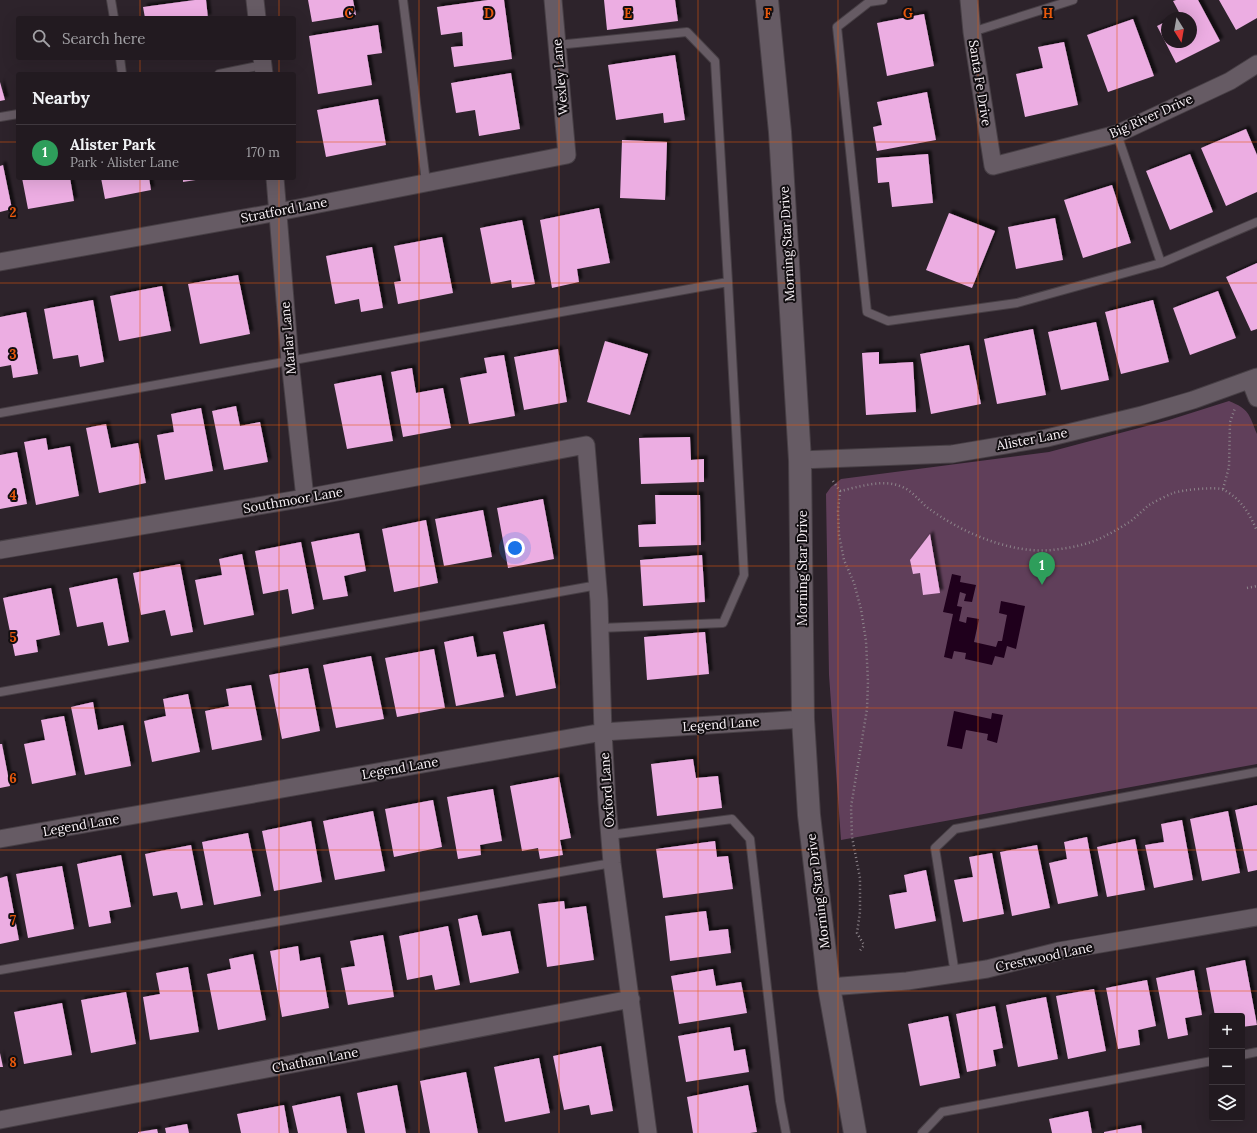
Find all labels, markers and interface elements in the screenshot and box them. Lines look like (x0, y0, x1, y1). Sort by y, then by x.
text: C (345, 5, 354, 22)
text: D (484, 5, 494, 22)
text: E (624, 5, 632, 22)
text: F (764, 5, 772, 22)
text: G (903, 5, 913, 22)
text: H (1043, 5, 1053, 22)
north arrow (1161, 12, 1197, 48)
search box (16, 16, 296, 60)
icon: search (30, 27, 52, 49)
text: Search here (62, 29, 145, 48)
street label: Wexley Lane (548, 38, 572, 116)
street label: Santa Fe Drive (965, 39, 995, 127)
text: Nearby (32, 87, 90, 109)
street label: Big River Drive (1107, 90, 1195, 142)
text: Alister Park (70, 135, 156, 154)
text: 1 (42, 144, 48, 161)
text: 170 m (246, 144, 280, 161)
text: Park · Alister Lane (70, 154, 179, 171)
street label: Morning Star Drive (775, 186, 799, 302)
street label: Stratford Lane (239, 193, 329, 227)
text: 2 (10, 204, 17, 221)
street label: Marlar Lane (276, 301, 300, 375)
text: 3 (9, 346, 17, 363)
street label: Alister Lane (994, 424, 1069, 454)
street label: Southmoor Lane (242, 483, 344, 517)
text: 4 (9, 487, 17, 504)
street label: Morning Star Drive (794, 510, 811, 626)
your location (505, 538, 525, 558)
pin: 1 (1029, 552, 1055, 585)
text: 5 (9, 629, 17, 646)
street label: Legend Lane (682, 713, 760, 735)
street label: Oxford Lane (596, 752, 618, 828)
street label: Legend Lane (360, 753, 440, 783)
text: 6 (9, 770, 17, 787)
street label: Legend Lane (41, 810, 121, 840)
street label: Morning Star Drive (803, 833, 833, 949)
text: 7 (10, 912, 16, 929)
street label: Crestwood Lane (994, 938, 1094, 976)
map controls (1209, 1013, 1245, 1121)
button: + (1209, 1013, 1245, 1049)
street label: Chatham Lane (270, 1043, 360, 1077)
button: − (1209, 1049, 1245, 1085)
text: 8 (9, 1054, 17, 1071)
button: layers (1209, 1085, 1245, 1121)

